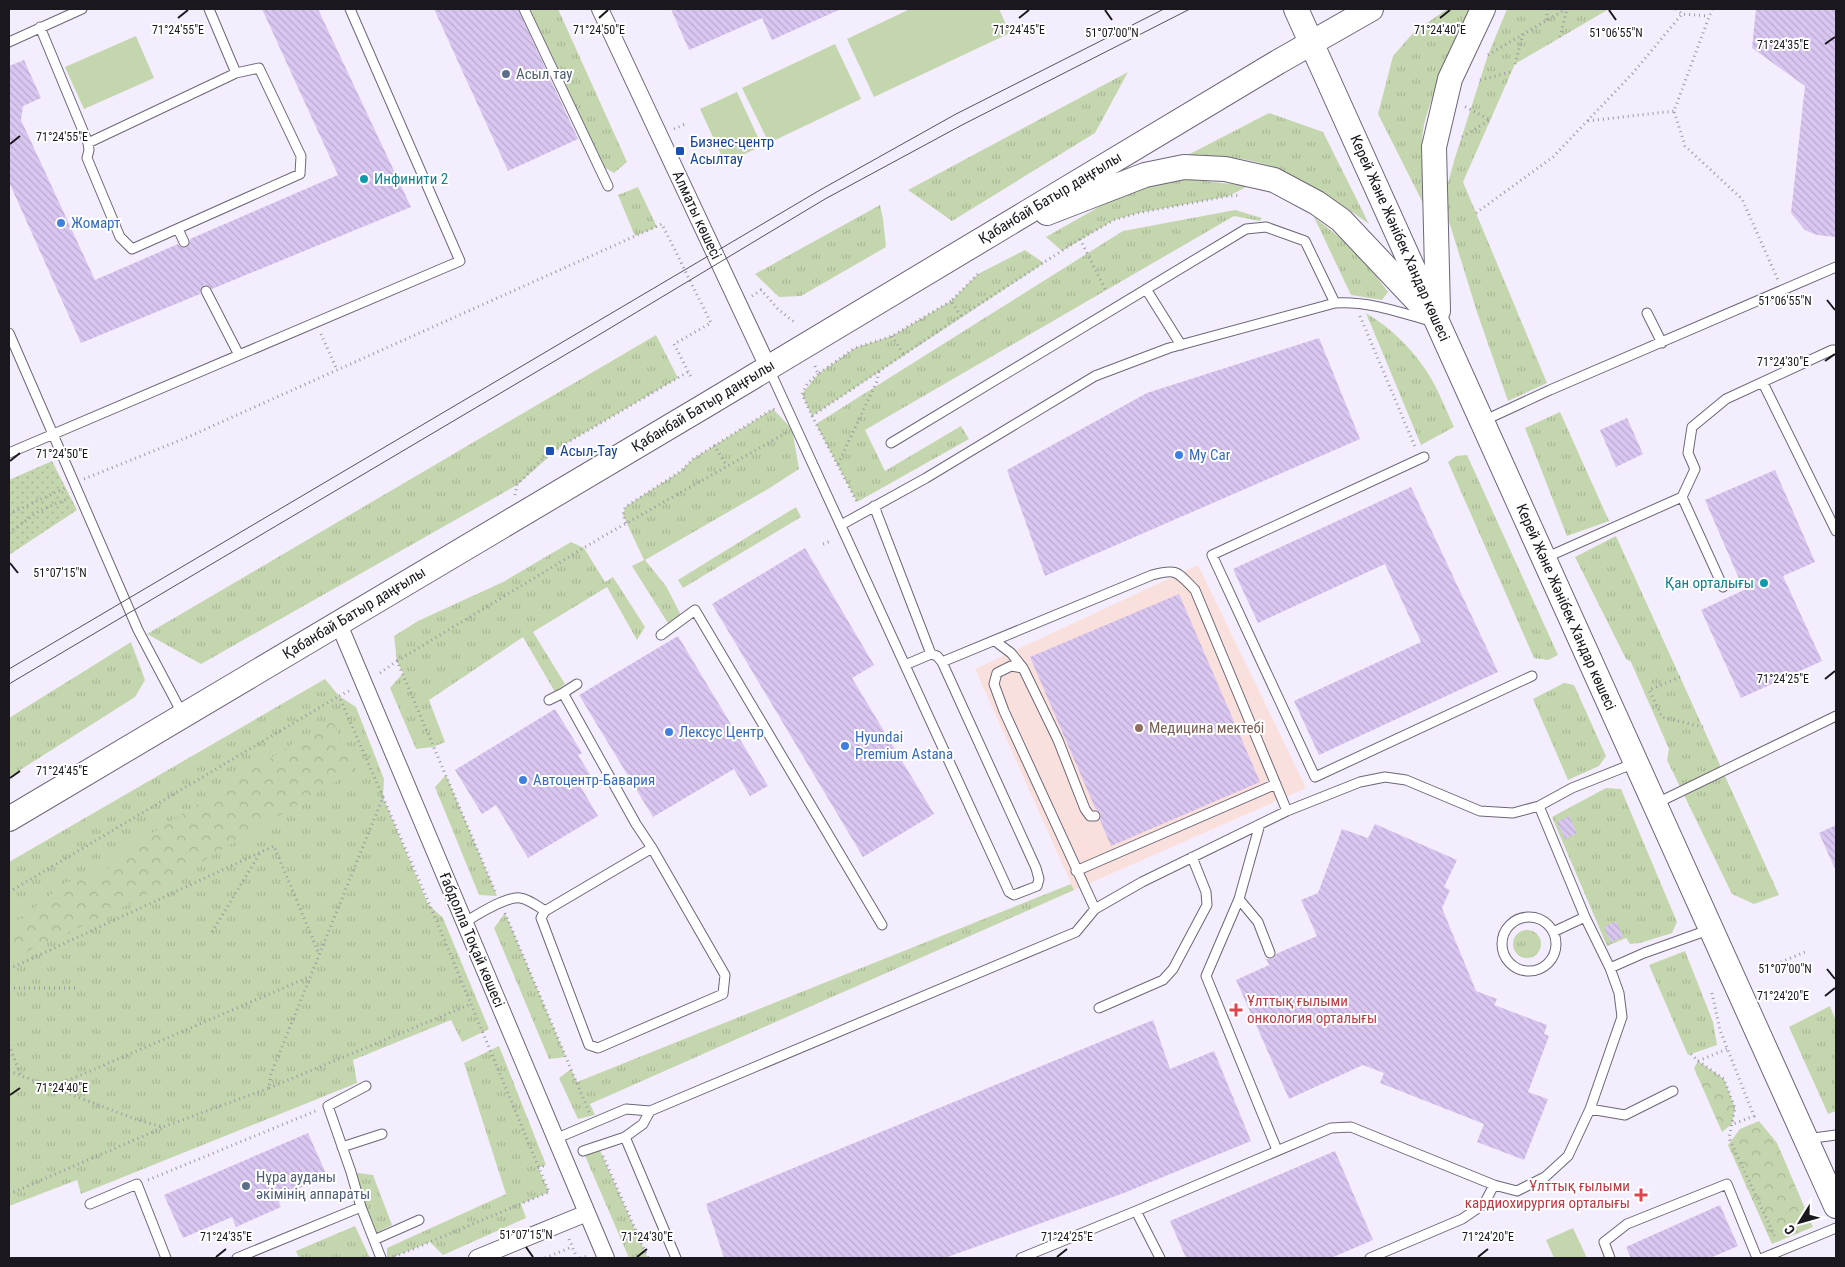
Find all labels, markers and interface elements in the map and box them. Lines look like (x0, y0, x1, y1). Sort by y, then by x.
text: 71°24'55"E (152, 23, 204, 37)
text: 71°24'50"E (573, 23, 625, 37)
text: 71°24'45"E (993, 23, 1045, 37)
text: 71°24'40"E (1414, 23, 1466, 37)
text: 51°07'00"N (1085, 26, 1139, 40)
text: 51°06'55"N (1589, 26, 1643, 40)
text: 71°24'35"E (1757, 38, 1809, 52)
place label: Асыл тау (516, 65, 572, 83)
marker: Асыл тау (500, 68, 512, 80)
text: 71°24'55"E (36, 130, 88, 144)
street label: Керей Және Жәнібек Хандар көшесі (1346, 132, 1454, 344)
place label: Бизнес-центр Асылтау (690, 133, 774, 168)
marker: Бизнес-центр Асылтау (674, 145, 686, 157)
street label: Қабанбай Батыр даңғылы (975, 148, 1125, 248)
street label: Алматы көшесі (669, 168, 725, 262)
place label: Инфинити 2 (374, 170, 448, 188)
marker: Инфинити 2 (358, 173, 370, 185)
place label: Жомарт (71, 214, 120, 232)
marker: Жомарт (55, 217, 67, 229)
text: 51°06'55"N (1758, 294, 1812, 308)
text: 71°24'30"E (1757, 355, 1809, 369)
street label: Қабанбай Батыр даңғылы (628, 356, 778, 456)
place label: Асыл-Тау (560, 442, 617, 460)
marker: Асыл-Тау (544, 445, 556, 457)
place label: My Car (1189, 446, 1231, 464)
text: 71°24'50"E (36, 447, 88, 461)
marker: My Car (1173, 449, 1185, 461)
street label: Керей Және Жәнібек Хандар көшесі (1512, 501, 1620, 713)
street label: Қабанбай Батыр даңғылы (279, 563, 429, 663)
text: 51°07'15"N (33, 566, 87, 580)
place label: Қан орталығы (1665, 574, 1754, 592)
marker: Қан орталығы (1758, 577, 1770, 589)
text: 71°24'25"E (1757, 672, 1809, 686)
place label: Медицина мектебі (1149, 719, 1264, 737)
marker: Медицина мектебі (1133, 722, 1145, 734)
place label: Лексус Центр (679, 723, 764, 741)
marker: Лексус Центр (663, 726, 675, 738)
place label: Hyundai Premium Astana (855, 728, 953, 763)
marker: Hyundai Premium Astana (839, 740, 851, 752)
text: 71°24'45"E (36, 764, 88, 778)
place label: Автоцентр-Бавария (533, 771, 655, 789)
marker: Автоцентр-Бавария (517, 774, 529, 786)
street label: Ғабдолла Тоқай көшесі (435, 870, 509, 1010)
text: 51°07'00"N (1758, 962, 1812, 976)
text: 71°24'20"E (1757, 989, 1809, 1003)
place label: Ұлттық ғылыми онкология орталығы (1247, 992, 1377, 1027)
marker: Ұлттық ғылыми онкология орталығы (1229, 1003, 1243, 1017)
text: 71°24'40"E (36, 1081, 88, 1095)
place label: Нұра ауданы әкімінің аппараты (256, 1168, 370, 1203)
place label: Ұлттық ғылыми кардиохирургия орталығы (1465, 1177, 1630, 1212)
marker: Нұра ауданы әкімінің аппараты (240, 1180, 252, 1192)
marker: Ұлттық ғылыми кардиохирургия орталығы (1634, 1188, 1648, 1202)
north arrow (1775, 1197, 1825, 1247)
text: С (1781, 1222, 1798, 1238)
text: 51°07'15"N (499, 1228, 553, 1242)
text: 71°24'35"E (200, 1230, 252, 1244)
text: 71°24'30"E (621, 1230, 673, 1244)
text: 71°24'25"E (1041, 1230, 1093, 1244)
text: 71°24'20"E (1462, 1230, 1514, 1244)

